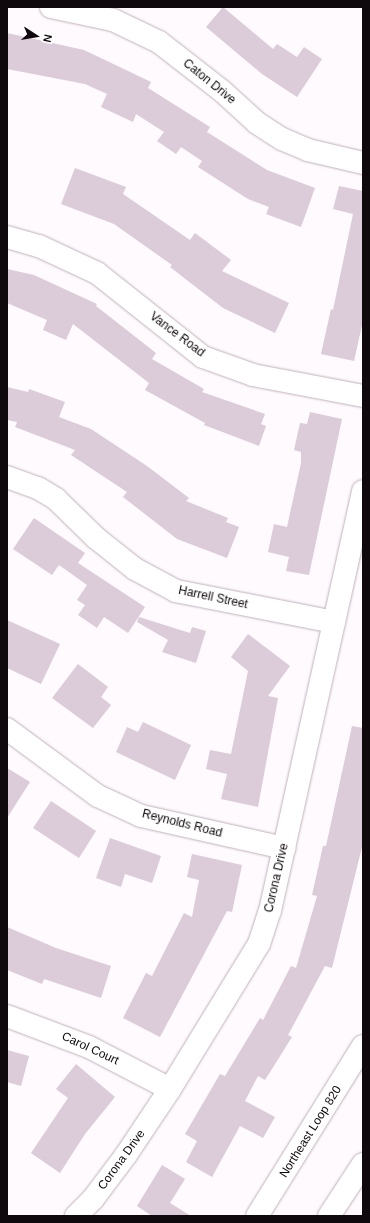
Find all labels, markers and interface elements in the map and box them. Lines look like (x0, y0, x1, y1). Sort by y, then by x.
north arrow (16, 16, 56, 56)
text: N (41, 33, 54, 44)
street label: Caton Drive (180, 56, 238, 108)
street label: Vance Road (147, 310, 207, 360)
street label: Harrell Street (177, 584, 249, 612)
street label: Reynolds Road (140, 807, 224, 841)
street label: Corona Drive (262, 842, 292, 914)
street label: Carol Court (59, 1030, 121, 1068)
street label: Northeast Loop 820 (277, 1083, 345, 1181)
street label: Corona Drive (95, 1127, 149, 1193)

